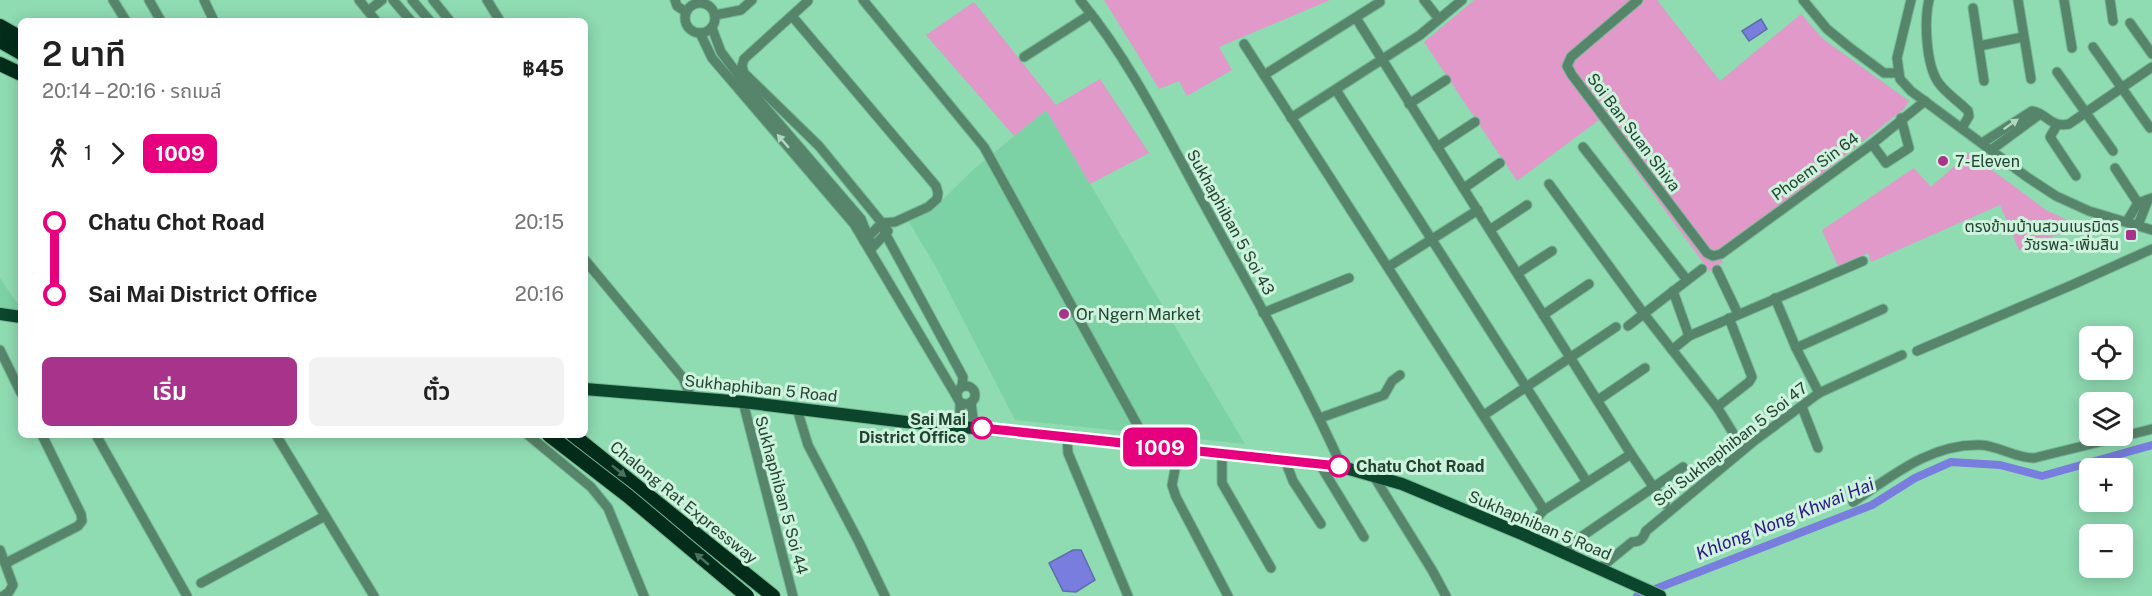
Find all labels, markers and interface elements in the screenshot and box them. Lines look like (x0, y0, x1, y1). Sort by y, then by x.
text: 2 นาที (42, 35, 126, 73)
text: ฿45 (522, 55, 564, 81)
street label: Soi Ban Suan Shiva (1583, 70, 1684, 195)
text: 20:14 – 20:16 · รถเมล์ (42, 79, 222, 103)
one-way arrow (2002, 118, 2019, 129)
street label: Phoem Sin 64 (1768, 128, 1863, 204)
one-way arrow (776, 133, 789, 149)
icon: walk (42, 137, 75, 170)
icon: forward (101, 137, 134, 170)
text: 1 (84, 141, 92, 165)
text: 1009 (155, 141, 205, 166)
street label: Sukhaphiban 5 Soi 43 (1183, 146, 1278, 298)
place label: 7-Eleven (1955, 152, 2020, 171)
marker: 7-Eleven (1936, 154, 1950, 168)
text: Chatu Chot Road (88, 209, 265, 235)
text: 20:15 (514, 210, 564, 234)
place label: ตรงข้ามบ้านสวนเนรมิตร วัชรพล-เพิ่มสิน (1965, 217, 2119, 254)
marker: ตรงข้ามบ้านสวนเนรมิตร วัชรพล-เพิ่มสิน (2124, 228, 2138, 242)
text: Sai Mai District Office (88, 281, 317, 307)
text: 20:16 (515, 282, 564, 306)
place label: Or Ngern Market (1076, 305, 1201, 324)
marker: Or Ngern Market (1057, 307, 1071, 321)
map controls (2079, 326, 2133, 578)
button: locate (2079, 326, 2133, 380)
button: เริ่ม (42, 357, 297, 426)
button: ตั๋ว (309, 357, 564, 426)
street label: Sukhaphiban 5 Road (684, 371, 838, 406)
street label: Soi Sukhaphiban 5 Soi 47 (1649, 378, 1811, 510)
button: layers (2079, 392, 2133, 446)
place label: Sai Mai District Office (859, 410, 966, 447)
street label: Sukhaphiban 5 Soi 44 (751, 414, 812, 576)
marker: Sai Mai District Office (971, 417, 993, 439)
line badge: 1009 (1118, 428, 1202, 466)
text: 1009 (1135, 435, 1185, 460)
street label: Chalong Rat Expressway (606, 437, 761, 568)
marker: Chatu Chot Road (1328, 455, 1350, 477)
place label: Chatu Chot Road (1356, 457, 1484, 476)
button: + (2079, 458, 2133, 512)
one-way arrow (612, 465, 627, 477)
water label: Khlong Nong Khwai Hai (1693, 473, 1877, 564)
street label: Sukhaphiban 5 Road (1465, 487, 1614, 564)
button: − (2079, 524, 2133, 578)
one-way arrow (694, 552, 710, 565)

